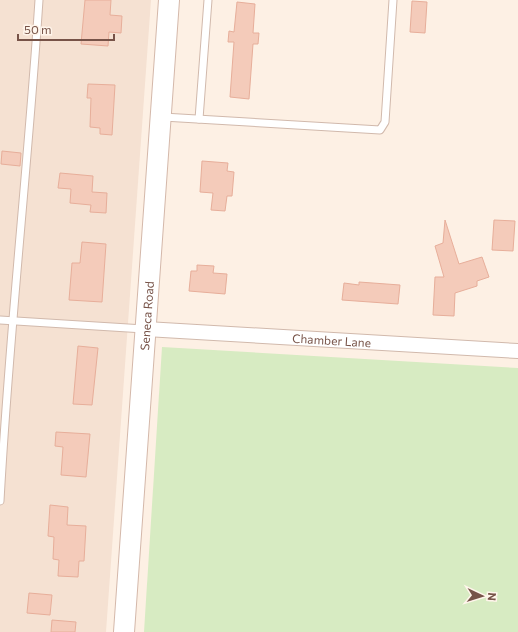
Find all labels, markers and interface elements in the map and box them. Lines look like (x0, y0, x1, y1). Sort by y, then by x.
scale bar (18, 16, 114, 42)
text: 50 m (24, 22, 52, 36)
street label: Seneca Road (137, 281, 156, 351)
street label: Chamber Lane (292, 331, 371, 349)
north arrow (462, 576, 502, 616)
text: N (486, 592, 499, 601)

